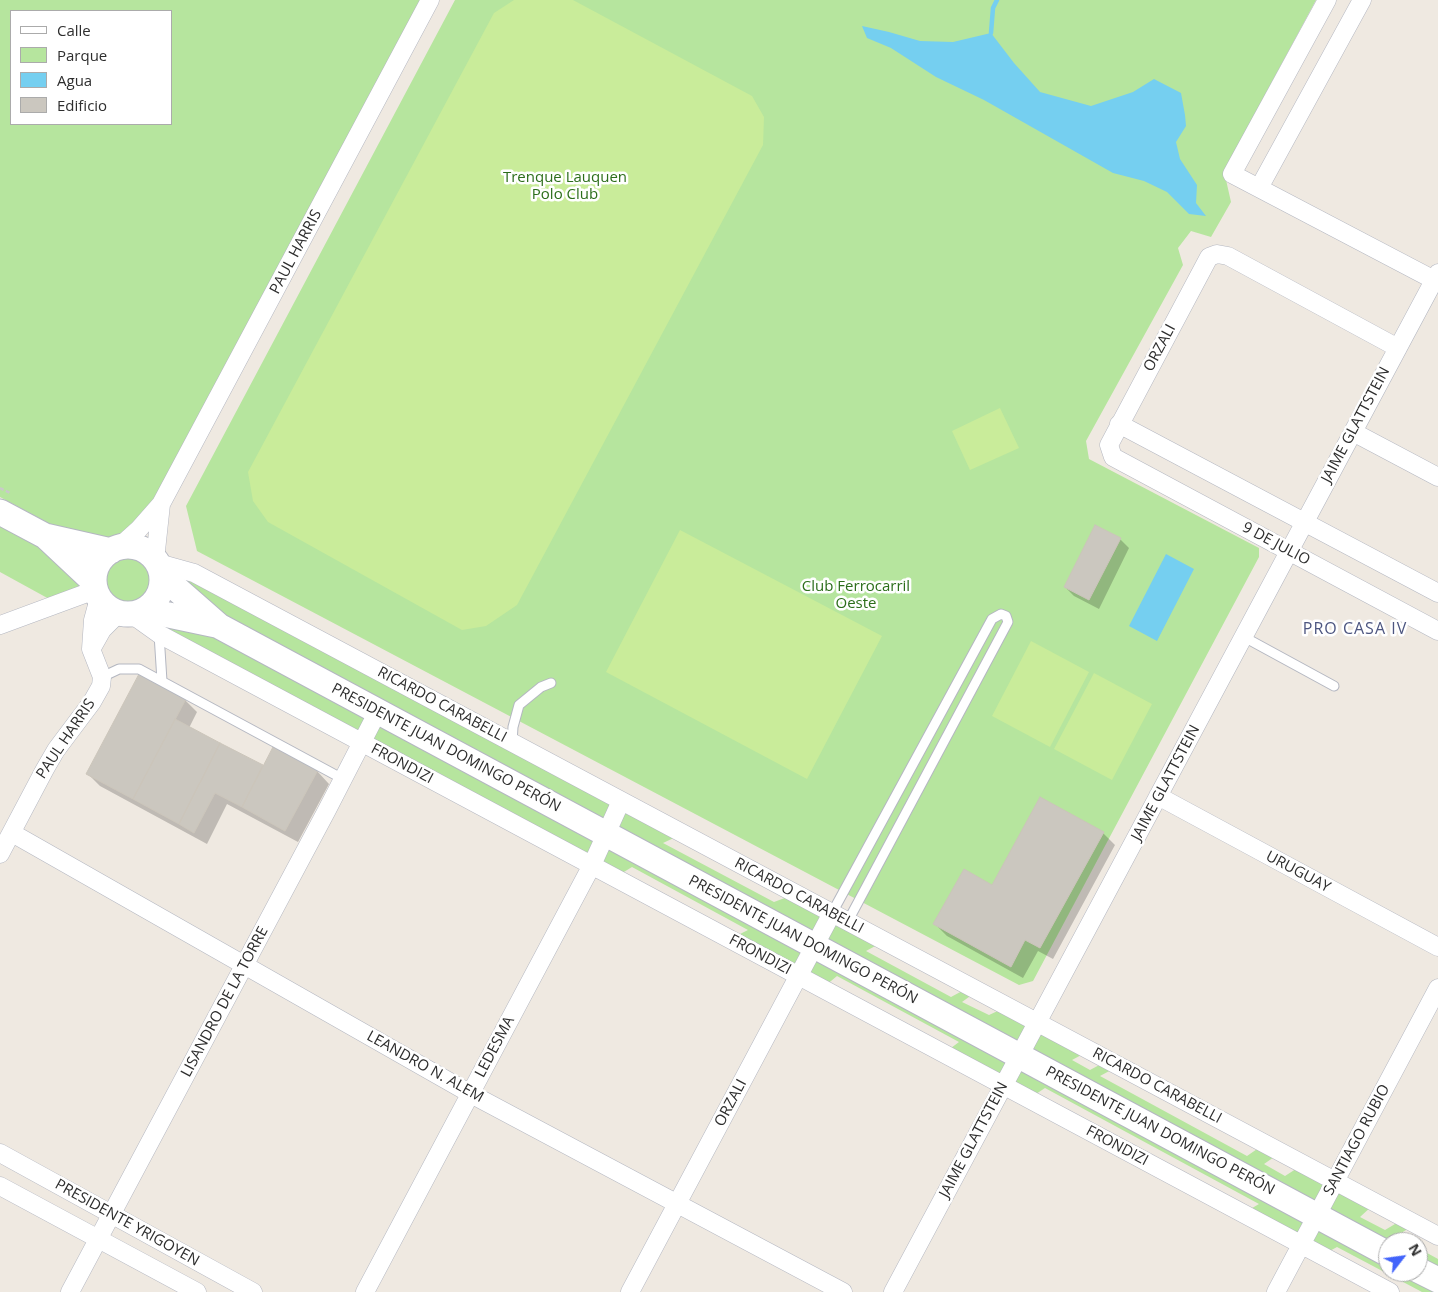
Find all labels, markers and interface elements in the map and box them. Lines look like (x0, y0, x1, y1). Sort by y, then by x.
legend (10, 10, 172, 125)
text: Calle (57, 20, 91, 40)
text: Parque (57, 45, 107, 65)
text: Agua (57, 70, 92, 90)
text: Edificio (57, 95, 107, 115)
park label: Trenque Lauquen Polo Club (503, 169, 627, 204)
street label: PAUL HARRIS (266, 207, 326, 297)
street label: ORZALI (1140, 321, 1180, 375)
street label: JAIME GLATTSTEIN (1318, 364, 1394, 486)
street label: 9 DE JULIO (1239, 519, 1313, 569)
park label: Club Ferrocarril Oeste (802, 578, 910, 613)
district label: PRO CASA IV (1301, 619, 1409, 639)
street label: RICARDO CARABELLI (374, 663, 510, 747)
street label: PRESIDENTE JUAN DOMINGO PERÓN (328, 680, 564, 816)
street label: PAUL HARRIS (33, 696, 99, 782)
street label: JAIME GLATTSTEIN (1128, 722, 1204, 844)
street label: FRONDIZI (368, 740, 436, 788)
street label: URUGUAY (1263, 847, 1333, 897)
street label: RICARDO CARABELLI (731, 854, 867, 938)
street label: PRESIDENTE JUAN DOMINGO PERÓN (685, 872, 921, 1008)
street label: LISANDRO DE LA TORRE (178, 924, 272, 1080)
street label: FRONDIZI (726, 931, 794, 979)
street label: LEDESMA (471, 1013, 519, 1081)
street label: LEANDRO N. ALEM (363, 1027, 487, 1107)
street label: RICARDO CARABELLI (1089, 1044, 1225, 1128)
street label: PRESIDENTE JUAN DOMINGO PERÓN (1042, 1063, 1278, 1199)
street label: ORZALI (711, 1076, 751, 1130)
street label: JAIME GLATTSTEIN (936, 1079, 1012, 1201)
street label: SANTIAGO RUBIO (1320, 1081, 1394, 1199)
street label: FRONDIZI (1083, 1122, 1151, 1170)
street label: PRESIDENTE YRIGOYEN (52, 1176, 202, 1270)
north arrow (1378, 1232, 1428, 1282)
text: N (1404, 1240, 1427, 1259)

